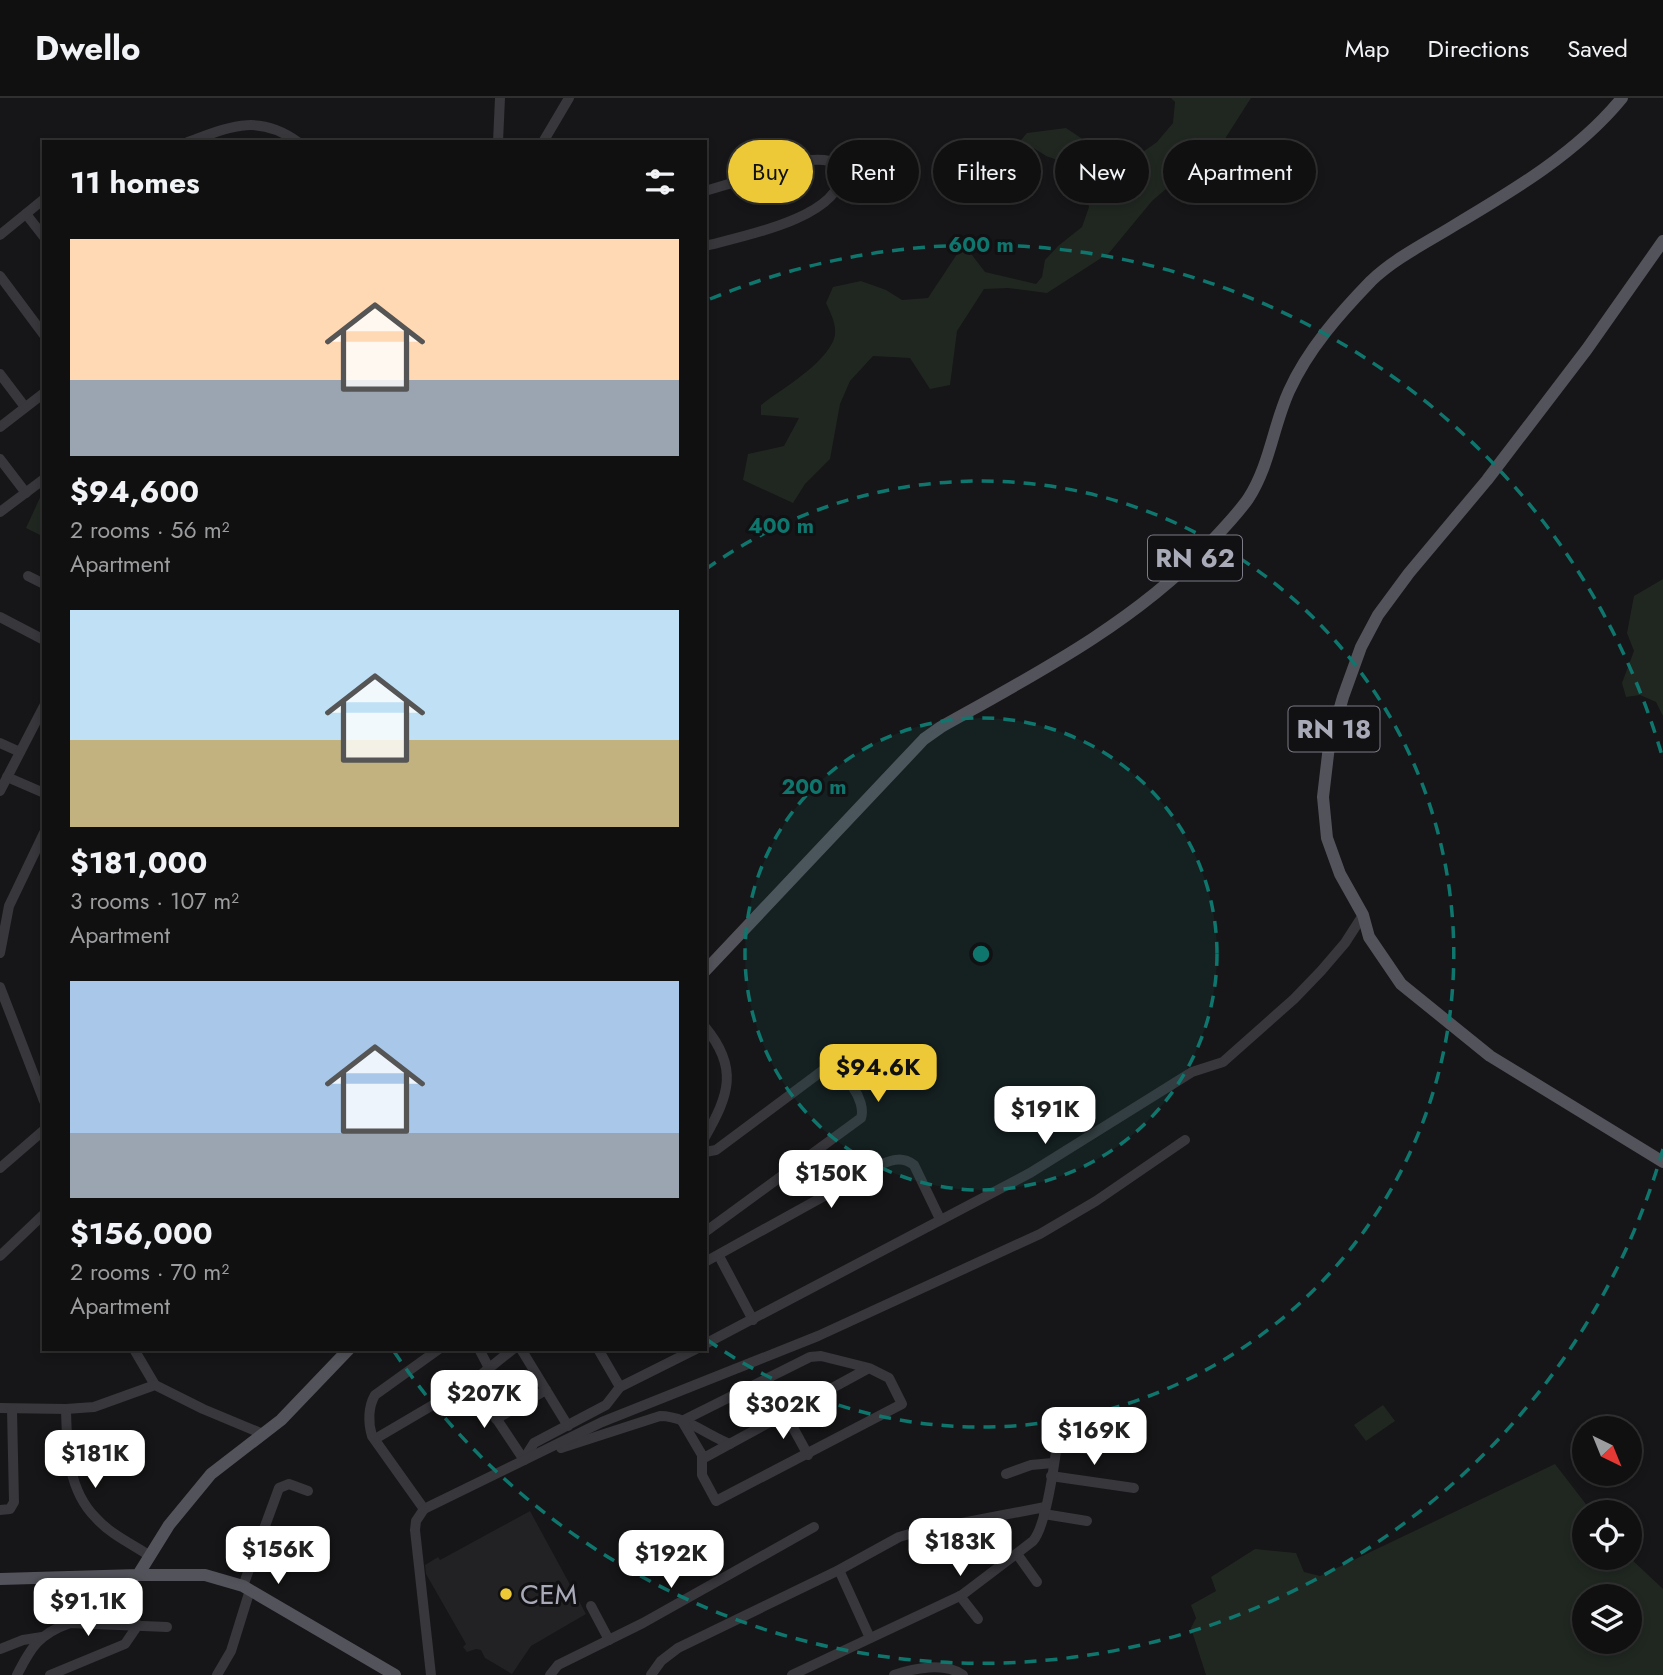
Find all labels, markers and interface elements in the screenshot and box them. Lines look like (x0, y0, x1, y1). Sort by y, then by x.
text: Dwello (35, 25, 141, 72)
text: Map (1345, 31, 1390, 66)
text: Directions (1428, 31, 1529, 66)
text: Saved (1567, 31, 1628, 66)
chip: Buy (728, 140, 813, 203)
chip: Rent (827, 140, 919, 203)
chip: Filters (933, 140, 1041, 203)
chip: New (1055, 140, 1149, 203)
chip: Apartment (1163, 140, 1316, 203)
text: 11 homes (70, 161, 200, 204)
icon: filters (641, 163, 679, 201)
text: 600 m (948, 230, 1014, 260)
icon: home (312, 284, 438, 410)
text: $94,600 (70, 470, 199, 513)
text: 400 m (748, 511, 814, 541)
text: 2 rooms · 56 m² (70, 513, 230, 547)
road number: RN 62 (1148, 535, 1242, 580)
text: Apartment (70, 547, 170, 581)
icon: home (312, 655, 438, 781)
road number: RN 18 (1288, 706, 1380, 751)
text: 200 m (781, 772, 847, 802)
text: $181,000 (70, 841, 207, 884)
text: 3 rooms · 107 m² (70, 884, 239, 918)
text: Apartment (70, 918, 170, 952)
centre of rings (969, 942, 993, 966)
icon: home (312, 1026, 438, 1152)
pin: $94.6K (821, 1044, 935, 1104)
text: $94.6K (836, 1050, 920, 1084)
pin: $191K (996, 1086, 1094, 1146)
text: $191K (1010, 1092, 1080, 1126)
pin: $150K (782, 1150, 880, 1210)
text: $150K (795, 1156, 867, 1190)
text: $156,000 (70, 1212, 213, 1255)
text: 2 rooms · 70 m² (70, 1255, 229, 1289)
text: Apartment (70, 1289, 170, 1323)
pin: $207K (435, 1370, 533, 1430)
text: $207K (447, 1376, 521, 1410)
pin: $302K (734, 1382, 832, 1441)
text: $302K (746, 1387, 820, 1421)
pin: $169K (1045, 1408, 1143, 1467)
text: $169K (1058, 1413, 1130, 1447)
north arrow (1572, 1416, 1642, 1486)
map controls (1572, 1416, 1642, 1654)
pin: $181K (46, 1430, 144, 1490)
text: $181K (61, 1436, 129, 1470)
button: locate (1572, 1500, 1642, 1570)
pin: $183K (911, 1518, 1009, 1578)
text: $183K (925, 1524, 995, 1558)
pin: $156K (229, 1526, 327, 1586)
pin: $192K (622, 1530, 720, 1590)
text: $156K (242, 1532, 314, 1566)
text: $192K (635, 1536, 707, 1570)
place label: CEM (520, 1574, 577, 1615)
pin: $91.1K (31, 1578, 145, 1638)
text: $91.1K (50, 1584, 126, 1618)
button: layers (1572, 1584, 1642, 1654)
marker: CEM (498, 1586, 514, 1602)

